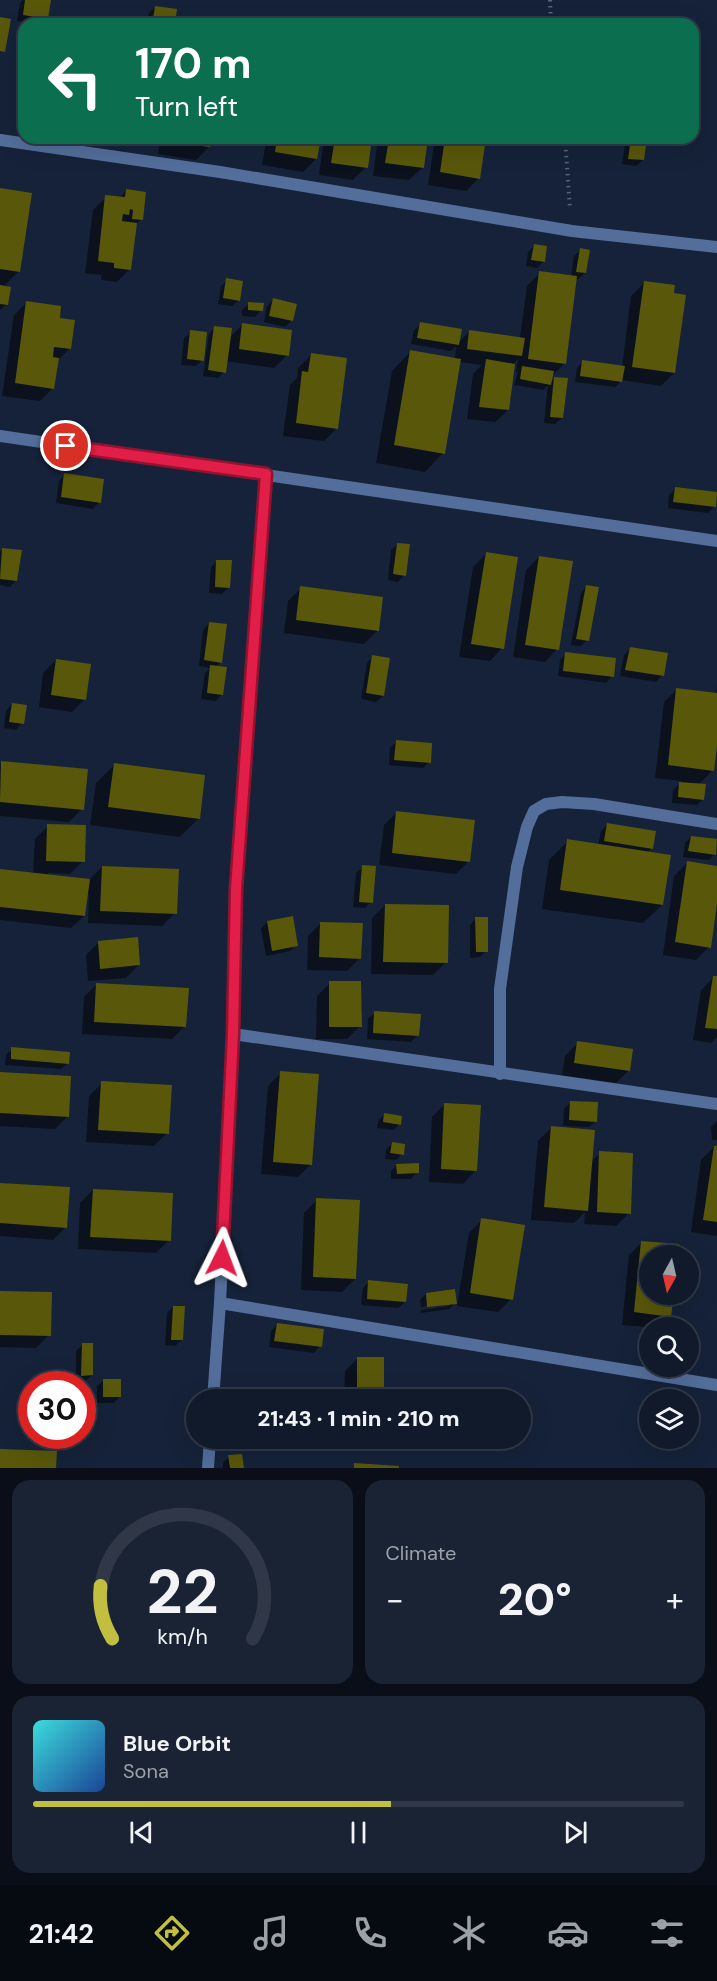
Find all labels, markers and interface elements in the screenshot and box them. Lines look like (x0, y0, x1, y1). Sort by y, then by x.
text: 170 m (135, 36, 252, 91)
icon: left (36, 42, 114, 120)
text: Turn left (135, 89, 238, 124)
pin (40, 420, 91, 471)
icon: arrive (49, 429, 82, 462)
position arrow (190, 1226, 254, 1290)
north arrow (639, 1245, 699, 1305)
map controls (639, 1245, 699, 1449)
button: search (639, 1317, 699, 1377)
speed limit sign: 30 (18, 1371, 96, 1449)
button: layers (639, 1389, 699, 1449)
text: 21:43 · 1 min · 210 m (257, 1404, 460, 1433)
text: Climate (386, 1540, 456, 1566)
text: 22 (146, 1551, 218, 1632)
text: 20° (498, 1570, 572, 1629)
text: − (386, 1578, 404, 1621)
text: + (666, 1578, 684, 1621)
text: km/h (157, 1623, 208, 1651)
text: Blue Orbit (123, 1729, 231, 1758)
text: Sona (123, 1758, 169, 1784)
icon: previous (125, 1816, 158, 1849)
icon: pause (342, 1816, 375, 1849)
icon: next (559, 1816, 592, 1849)
icon: directions (151, 1912, 193, 1954)
icon: music (250, 1912, 292, 1954)
icon: phone (349, 1912, 391, 1954)
icon: climate (448, 1912, 490, 1954)
icon: car (547, 1912, 589, 1954)
icon: filters (646, 1912, 688, 1954)
text: 21:42 (29, 1916, 94, 1951)

